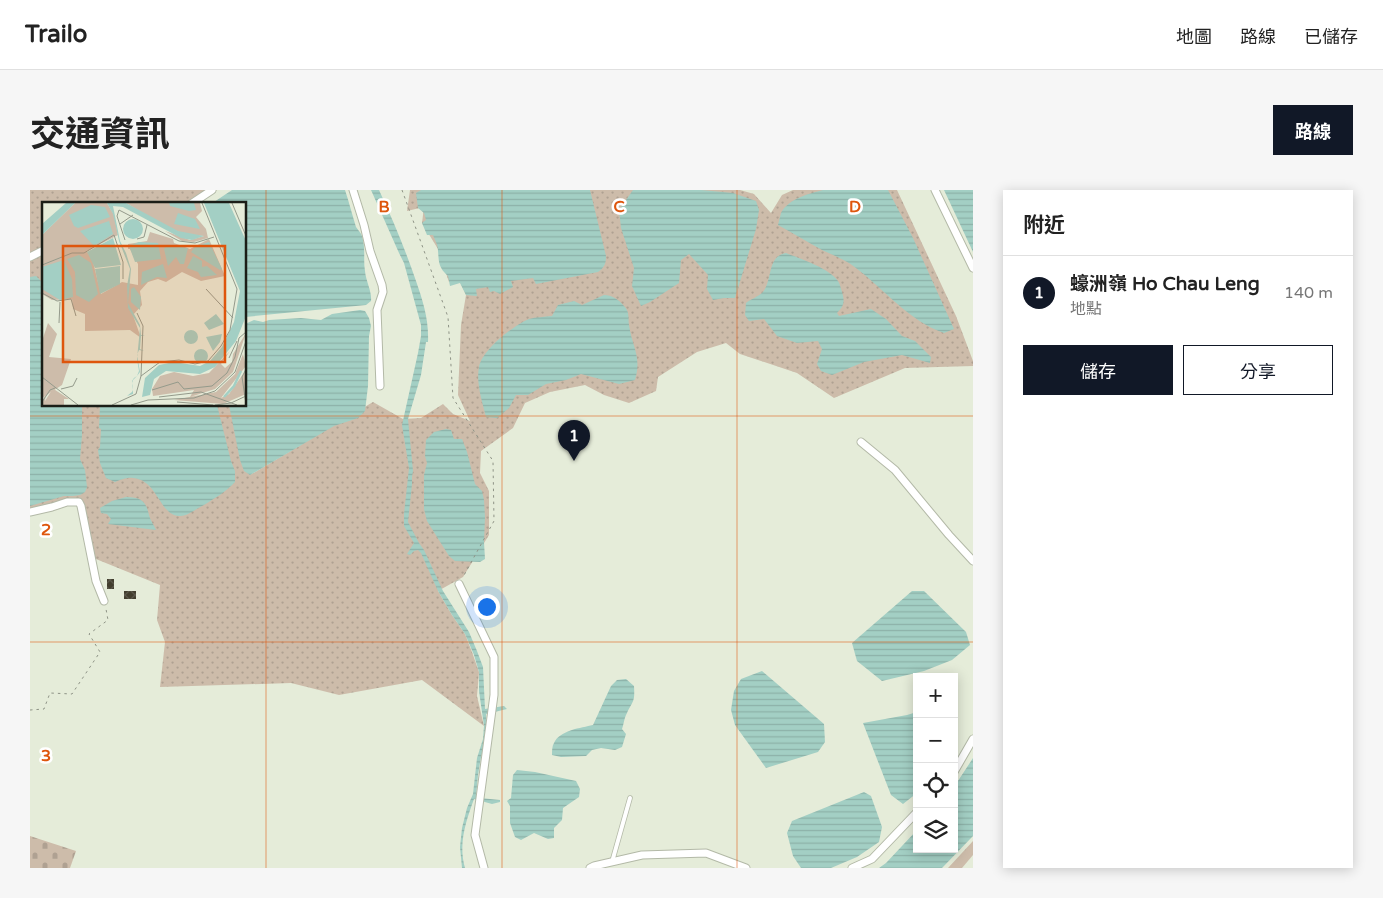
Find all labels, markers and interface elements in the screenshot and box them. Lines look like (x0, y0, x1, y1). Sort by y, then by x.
text: Trailo (25, 20, 87, 49)
text: 地圖 (1176, 26, 1212, 48)
text: 路線 (1240, 26, 1276, 48)
text: 已儲存 (1304, 26, 1358, 48)
button: 路線 (1273, 105, 1353, 155)
text: 交通資訊 (30, 114, 170, 156)
text: B (378, 197, 390, 217)
text: C (613, 197, 625, 217)
text: D (849, 197, 861, 217)
inset map (42, 202, 246, 406)
text: 附近 (1023, 213, 1065, 238)
text: 蠔洲嶺 Ho Chau Leng (1070, 273, 1260, 295)
text: 1 (1034, 283, 1044, 303)
text: 140 m (1284, 283, 1333, 303)
text: 地點 (1070, 299, 1102, 319)
button: 儲存 (1023, 345, 1173, 395)
button: 分享 (1183, 345, 1333, 395)
pin: 1 (558, 420, 590, 461)
text: 2 (41, 520, 51, 540)
your location (474, 594, 500, 620)
map controls (913, 673, 958, 853)
button: + (913, 673, 958, 718)
button: − (913, 718, 958, 763)
text: 3 (41, 746, 51, 766)
button: locate (913, 763, 958, 808)
button: layers (913, 808, 958, 853)

